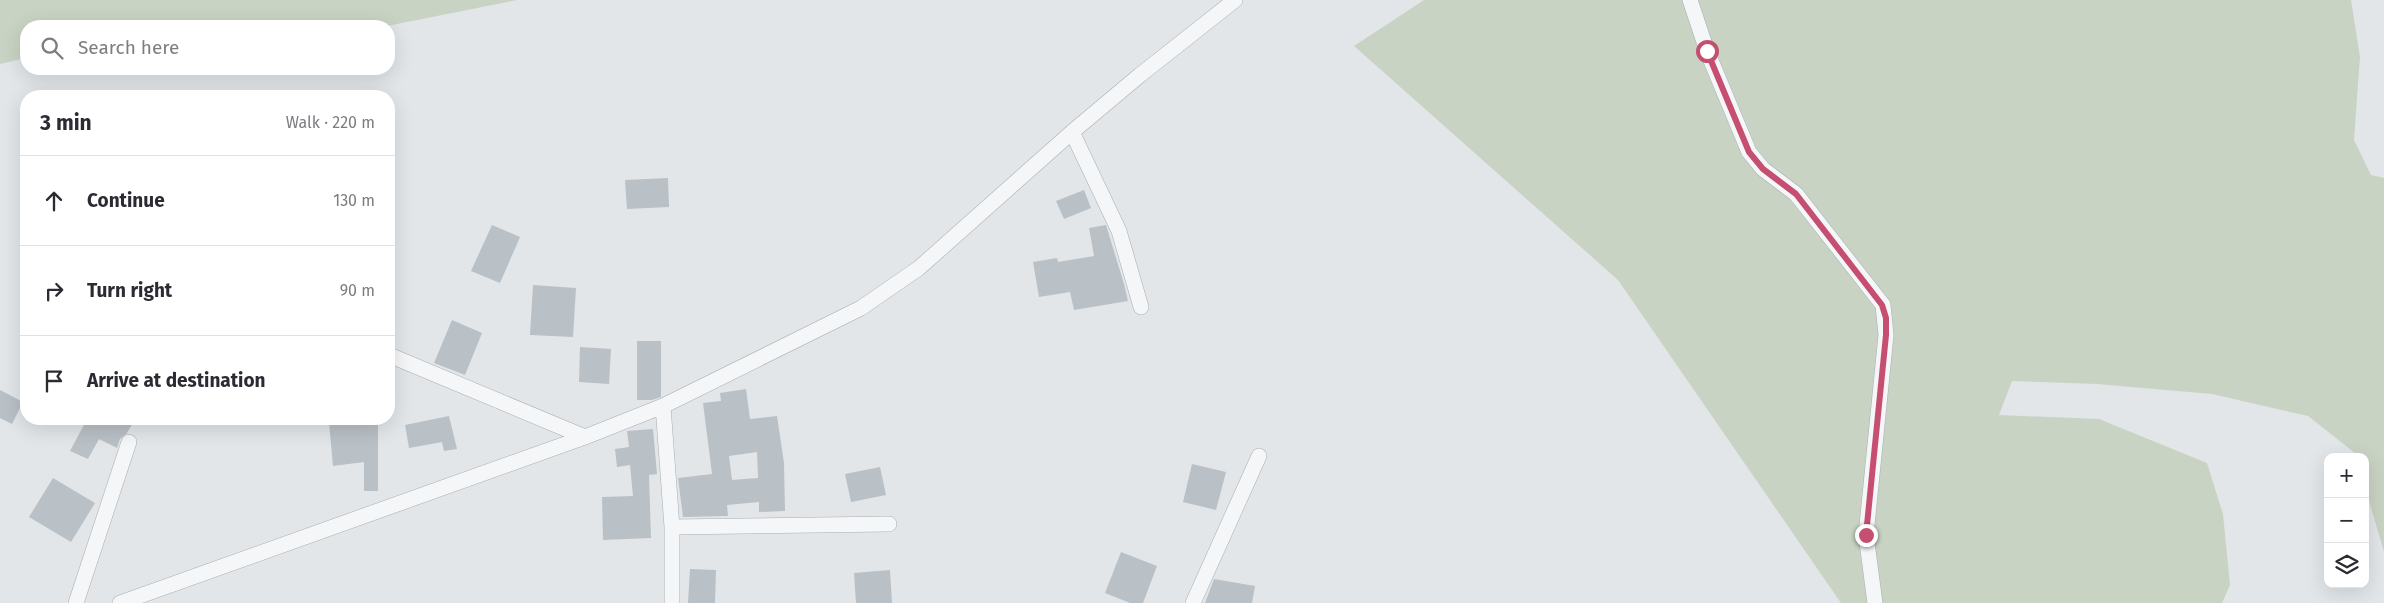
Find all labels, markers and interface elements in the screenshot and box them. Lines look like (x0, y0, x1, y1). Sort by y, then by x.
search box (20, 20, 395, 75)
icon: search (38, 34, 66, 62)
text: Search here (78, 36, 179, 59)
route start (1696, 40, 1719, 63)
text: 3 min (40, 110, 92, 136)
text: Walk · 220 m (286, 113, 375, 132)
icon: ahead (40, 187, 68, 215)
text: Continue (87, 189, 165, 212)
text: 130 m (333, 191, 375, 210)
icon: right (40, 277, 68, 305)
text: Turn right (87, 279, 172, 302)
text: 90 m (340, 281, 375, 300)
icon: arrive (40, 367, 68, 395)
text: Arrive at destination (87, 369, 266, 392)
map controls (2324, 453, 2369, 588)
button: + (2324, 453, 2369, 498)
button: − (2324, 498, 2369, 543)
route end (1855, 524, 1878, 547)
button: layers (2324, 543, 2369, 588)

